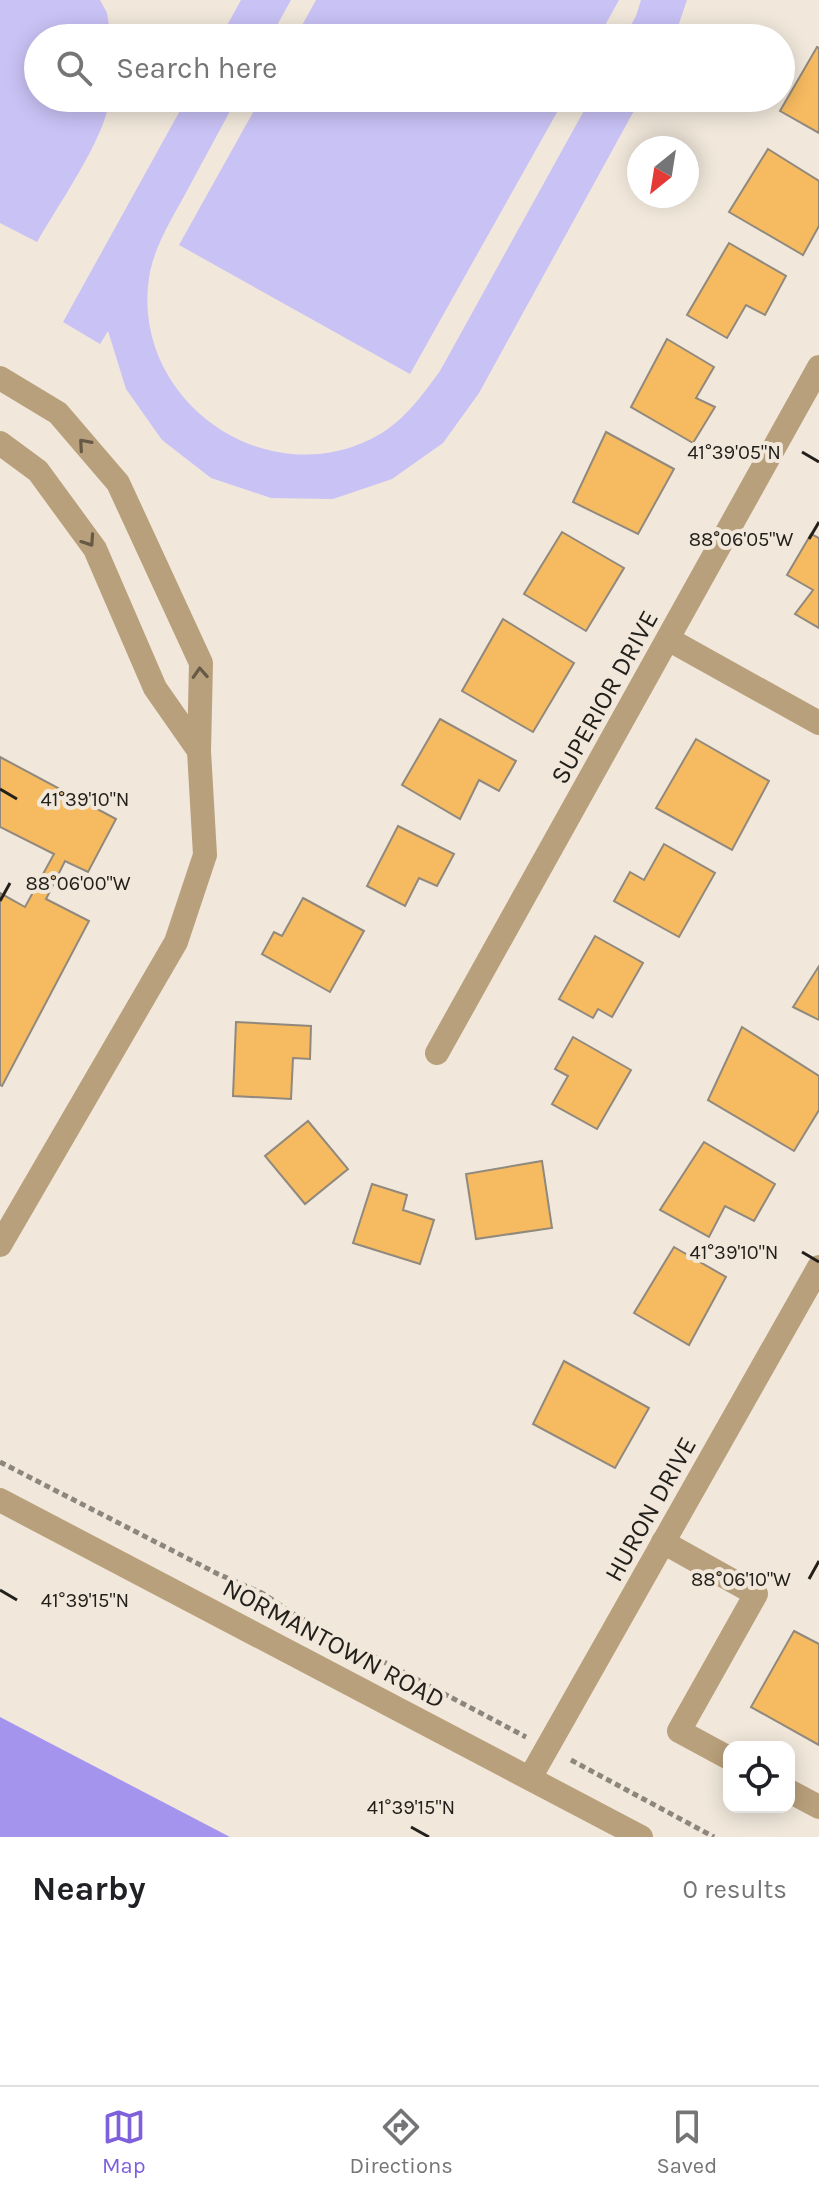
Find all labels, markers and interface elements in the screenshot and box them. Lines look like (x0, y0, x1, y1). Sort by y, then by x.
search box (24, 24, 795, 112)
icon: search (52, 46, 96, 90)
text: Search here (116, 50, 277, 86)
north arrow (627, 136, 699, 208)
one-way arrow (79, 438, 94, 453)
text: 41°39'05"N (687, 441, 781, 464)
text: 88°06'05"W (689, 528, 793, 551)
one-way arrow (79, 533, 94, 547)
street label: SUPERIOR DRIVE (544, 605, 665, 789)
one-way arrow (192, 666, 209, 679)
text: 41°39'10"N (41, 788, 129, 811)
text: 88°06'00"W (25, 872, 131, 895)
text: 41°39'10"N (690, 1241, 778, 1264)
street label: HURON DRIVE (598, 1431, 703, 1587)
text: 88°06'10"W (691, 1568, 791, 1591)
street label: NORMANTOWN ROAD (217, 1572, 450, 1715)
text: 41°39'15"N (41, 1589, 129, 1612)
map controls (723, 1741, 795, 1813)
button: locate (723, 1741, 795, 1813)
text: 41°39'15"N (367, 1796, 455, 1819)
text: Nearby (32, 1869, 146, 1909)
text: 0 results (683, 1874, 787, 1905)
tab: Map (102, 2105, 146, 2179)
tab: Directions (349, 2105, 453, 2179)
tab: Saved (656, 2105, 717, 2179)

